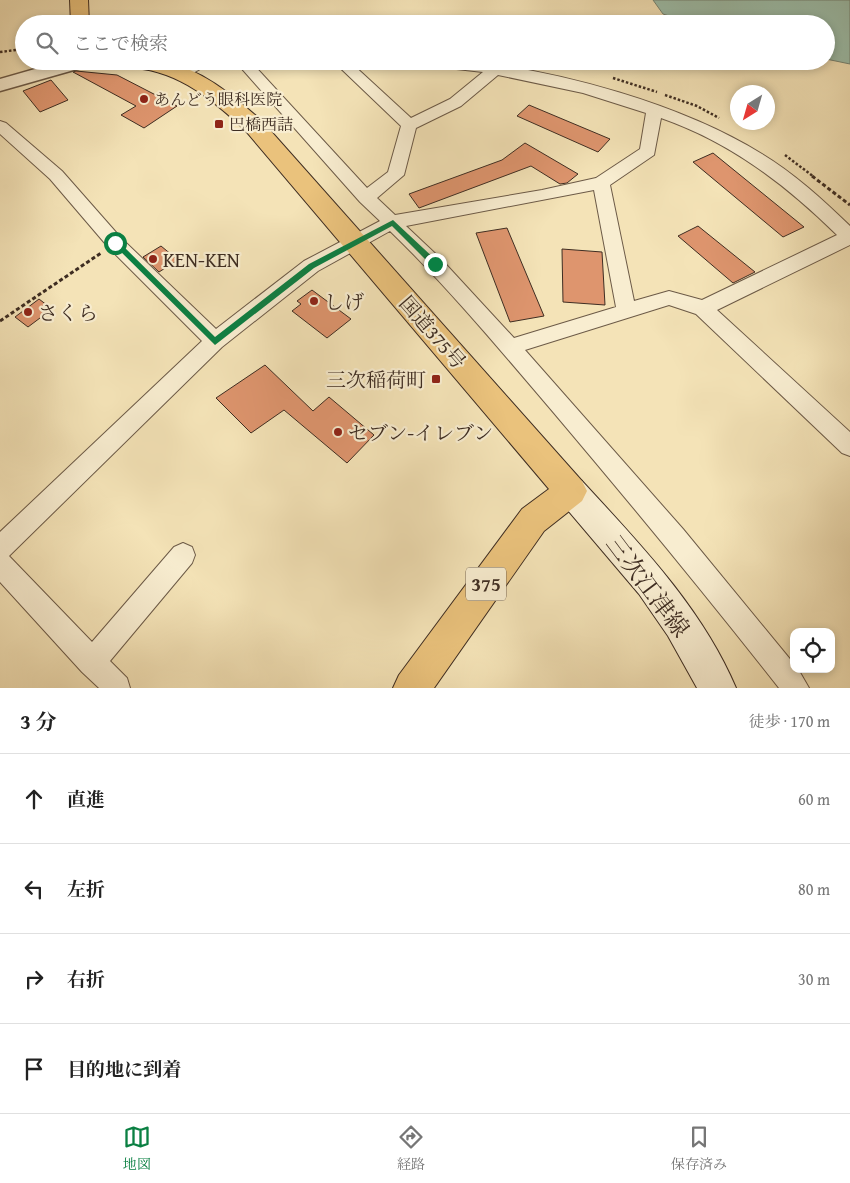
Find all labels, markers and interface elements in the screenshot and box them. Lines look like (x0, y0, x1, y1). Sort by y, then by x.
search box (15, 15, 835, 70)
icon: search (33, 29, 61, 57)
text: ここで検索 (73, 29, 168, 57)
north arrow (730, 85, 775, 130)
place label: あんどう眼科医院 (154, 87, 282, 111)
marker: あんどう眼科医院 (138, 93, 150, 105)
place label: 巴橋西詰 (229, 112, 293, 136)
marker: 巴橋西詰 (213, 118, 225, 130)
route start (104, 232, 127, 255)
place label: KEN-KEN (163, 245, 240, 274)
marker: KEN-KEN (147, 253, 159, 265)
route end (424, 253, 447, 276)
place label: しげ (324, 287, 364, 316)
street label: 国道375号 (393, 289, 473, 375)
marker: しげ (308, 295, 320, 307)
place label: さくら (38, 298, 98, 327)
marker: さくら (22, 306, 34, 318)
place label: 三次稲荷町 (326, 365, 426, 394)
marker: 三次稲荷町 (430, 373, 442, 385)
place label: セブン-イレブン (348, 418, 493, 447)
marker: セブン-イレブン (332, 426, 344, 438)
street label: 三次江津線 (598, 528, 698, 644)
road number: 375 (466, 568, 506, 600)
map controls (790, 628, 835, 673)
button: locate (790, 628, 835, 673)
text: 3 分 (20, 706, 57, 737)
text: 徒歩 · 170 m (749, 709, 830, 733)
icon: ahead (20, 785, 48, 813)
text: 直進 (67, 785, 105, 813)
text: 60 m (798, 787, 830, 811)
icon: left (20, 875, 48, 903)
text: 左折 (67, 875, 105, 903)
text: 80 m (798, 877, 830, 901)
icon: right (20, 965, 48, 993)
text: 右折 (67, 965, 105, 993)
text: 30 m (798, 967, 830, 991)
icon: arrive (20, 1055, 48, 1083)
text: 目的地に到着 (67, 1055, 181, 1083)
tab: 地図 (123, 1123, 151, 1174)
tab: 経路 (397, 1123, 425, 1174)
tab: 保存済み (671, 1123, 727, 1174)

